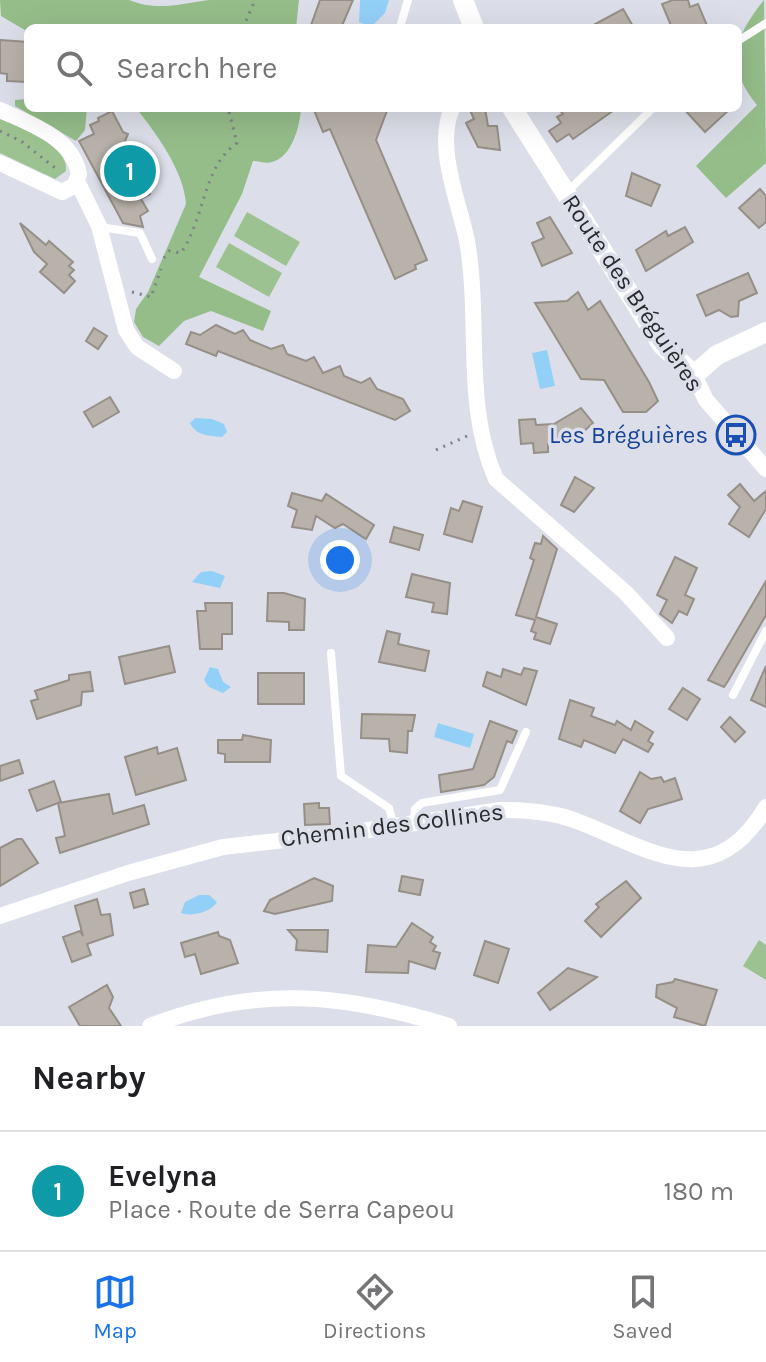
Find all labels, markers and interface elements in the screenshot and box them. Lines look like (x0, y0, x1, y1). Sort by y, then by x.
search box (24, 24, 742, 112)
icon: search (52, 46, 96, 90)
text: Search here (116, 50, 277, 86)
pin: 1 (104, 141, 156, 201)
street label: Route des Bréguières (557, 189, 709, 397)
bus stop icon: Les Bréguières (715, 414, 757, 456)
place label: Les Bréguières (549, 421, 708, 449)
your location (320, 540, 360, 580)
street label: Chemin des Collines (279, 797, 505, 853)
text: Nearby (32, 1058, 146, 1098)
text: Evelyna (108, 1158, 218, 1194)
text: 1 (53, 1176, 63, 1207)
text: 180 m (664, 1176, 734, 1207)
text: Place · Route de Serra Capeou (108, 1194, 455, 1225)
tab: Map (93, 1270, 137, 1344)
tab: Directions (323, 1270, 426, 1344)
tab: Saved (612, 1270, 673, 1344)

